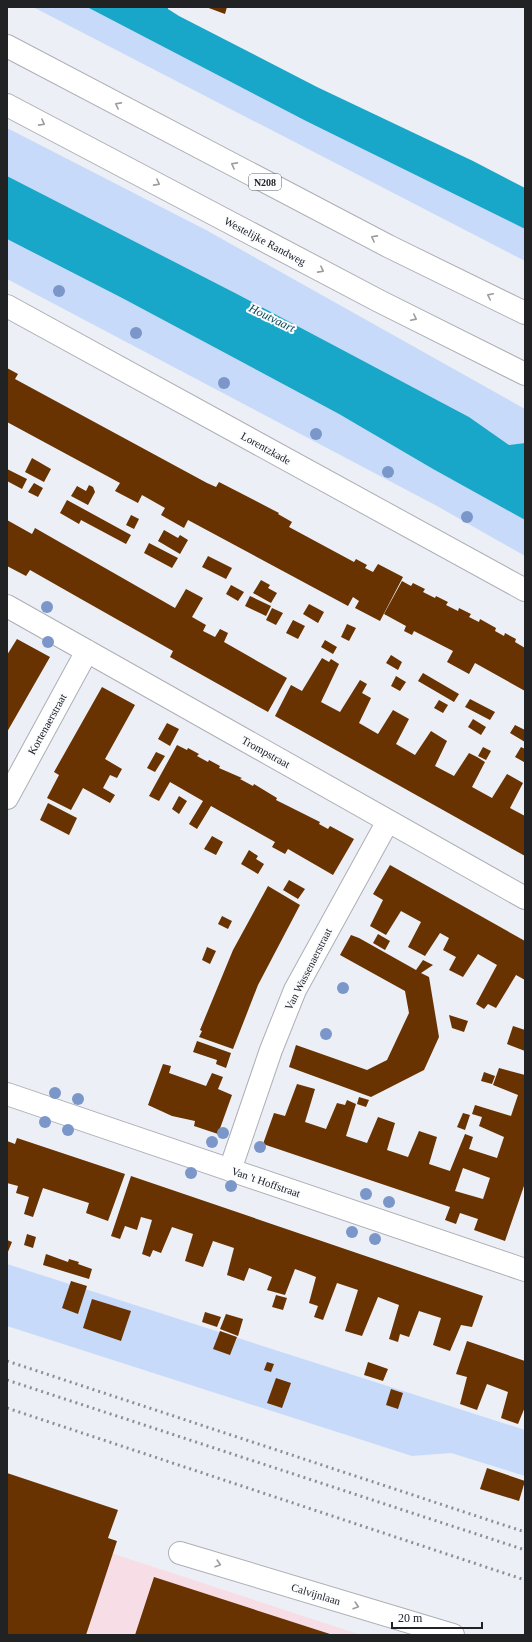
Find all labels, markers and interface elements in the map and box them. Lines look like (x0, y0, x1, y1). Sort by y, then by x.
one-way arrow (115, 102, 123, 110)
one-way arrow (37, 118, 45, 126)
one-way arrow (230, 162, 238, 170)
road number: N208 (249, 174, 281, 190)
one-way arrow (152, 179, 160, 186)
street label: Westelijke Randweg (222, 214, 308, 268)
one-way arrow (370, 236, 378, 243)
one-way arrow (317, 265, 324, 273)
one-way arrow (487, 293, 494, 301)
water label: Houtvaart (246, 300, 298, 335)
one-way arrow (410, 313, 417, 321)
street label: Lorentzkade (239, 429, 293, 467)
street label: Kortenaerstraat (25, 691, 69, 757)
street label: Trompstraat (240, 734, 292, 770)
street label: Van Wassenaerstraat (282, 926, 334, 1012)
street label: Van 't Hoffstraat (230, 1165, 302, 1199)
one-way arrow (214, 1559, 221, 1568)
street label: Calvijnlaan (290, 1581, 342, 1607)
one-way arrow (352, 1601, 359, 1610)
scale bar (392, 1604, 482, 1630)
text: 20 m (398, 1611, 423, 1625)

